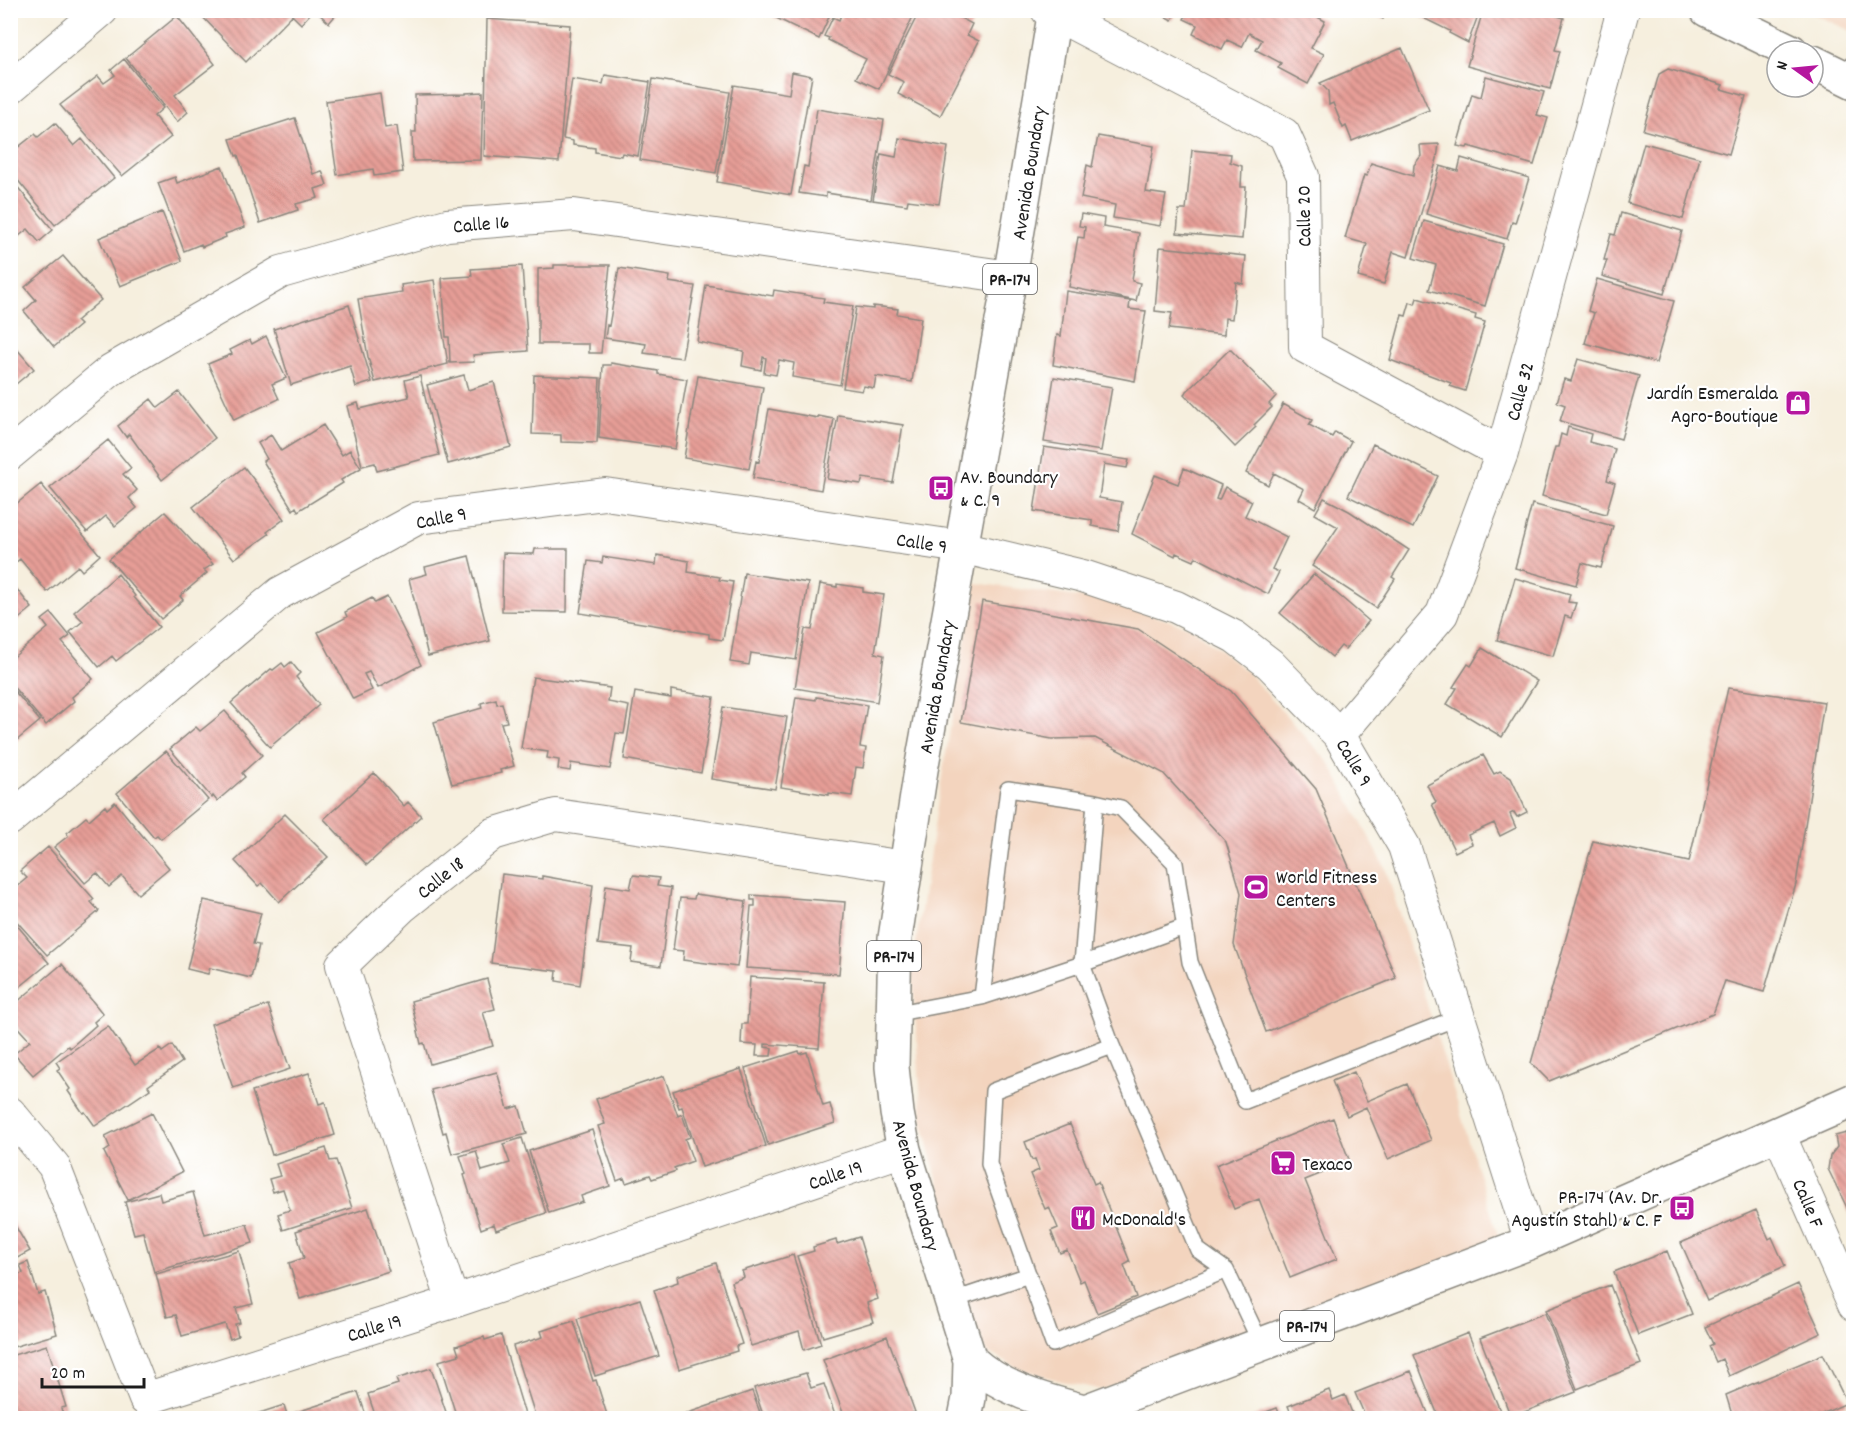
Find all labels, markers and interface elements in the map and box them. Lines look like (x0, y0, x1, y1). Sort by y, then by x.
north arrow (1765, 39, 1825, 99)
text: N (1771, 59, 1795, 73)
street label: Avenida Boundary (1007, 104, 1055, 242)
street label: Calle 20 (1291, 185, 1321, 247)
street label: Calle 16 (452, 210, 511, 242)
road number: PR-174 (983, 264, 1037, 294)
street label: Calle 32 (1501, 359, 1543, 424)
place label: Jardín Esmeralda Agro-Boutique (1647, 381, 1779, 432)
shop icon: Jardín Esmeralda Agro-Boutique (1783, 388, 1813, 418)
place label: Av. Boundary & C. 9 (960, 465, 1059, 516)
bus stop icon: Av. Boundary & C. 9 (926, 473, 956, 503)
street label: Calle 9 (414, 501, 469, 539)
street label: Calle 9 (894, 527, 949, 563)
street label: Avenida Boundary (913, 618, 965, 756)
street label: Calle 9 (1327, 734, 1378, 793)
street label: Calle 18 (412, 851, 472, 907)
place label: World Fitness Centers (1276, 865, 1377, 916)
sports icon: World Fitness Centers (1241, 872, 1271, 902)
road number: PR-174 (867, 941, 921, 971)
street label: Avenida Boundary (883, 1117, 945, 1255)
supermarket icon: Texaco (1268, 1148, 1298, 1178)
place label: Texaco (1302, 1152, 1353, 1180)
street label: Calle 19 (805, 1155, 867, 1199)
street label: Calle F (1783, 1175, 1829, 1233)
place label: PR-174 (Av. Dr. Agustín Stahl) & C. F (1511, 1185, 1662, 1236)
bus stop icon: PR-174 (Av. Dr. Agustín Stahl) & C. F (1667, 1193, 1697, 1223)
restaurant icon: McDonald's (1068, 1203, 1098, 1233)
place label: McDonald's (1102, 1207, 1186, 1235)
street label: Calle 19 (344, 1308, 406, 1351)
road number: PR-174 (1280, 1311, 1334, 1341)
scale bar (42, 1351, 144, 1389)
text: 20 m (51, 1362, 85, 1387)

